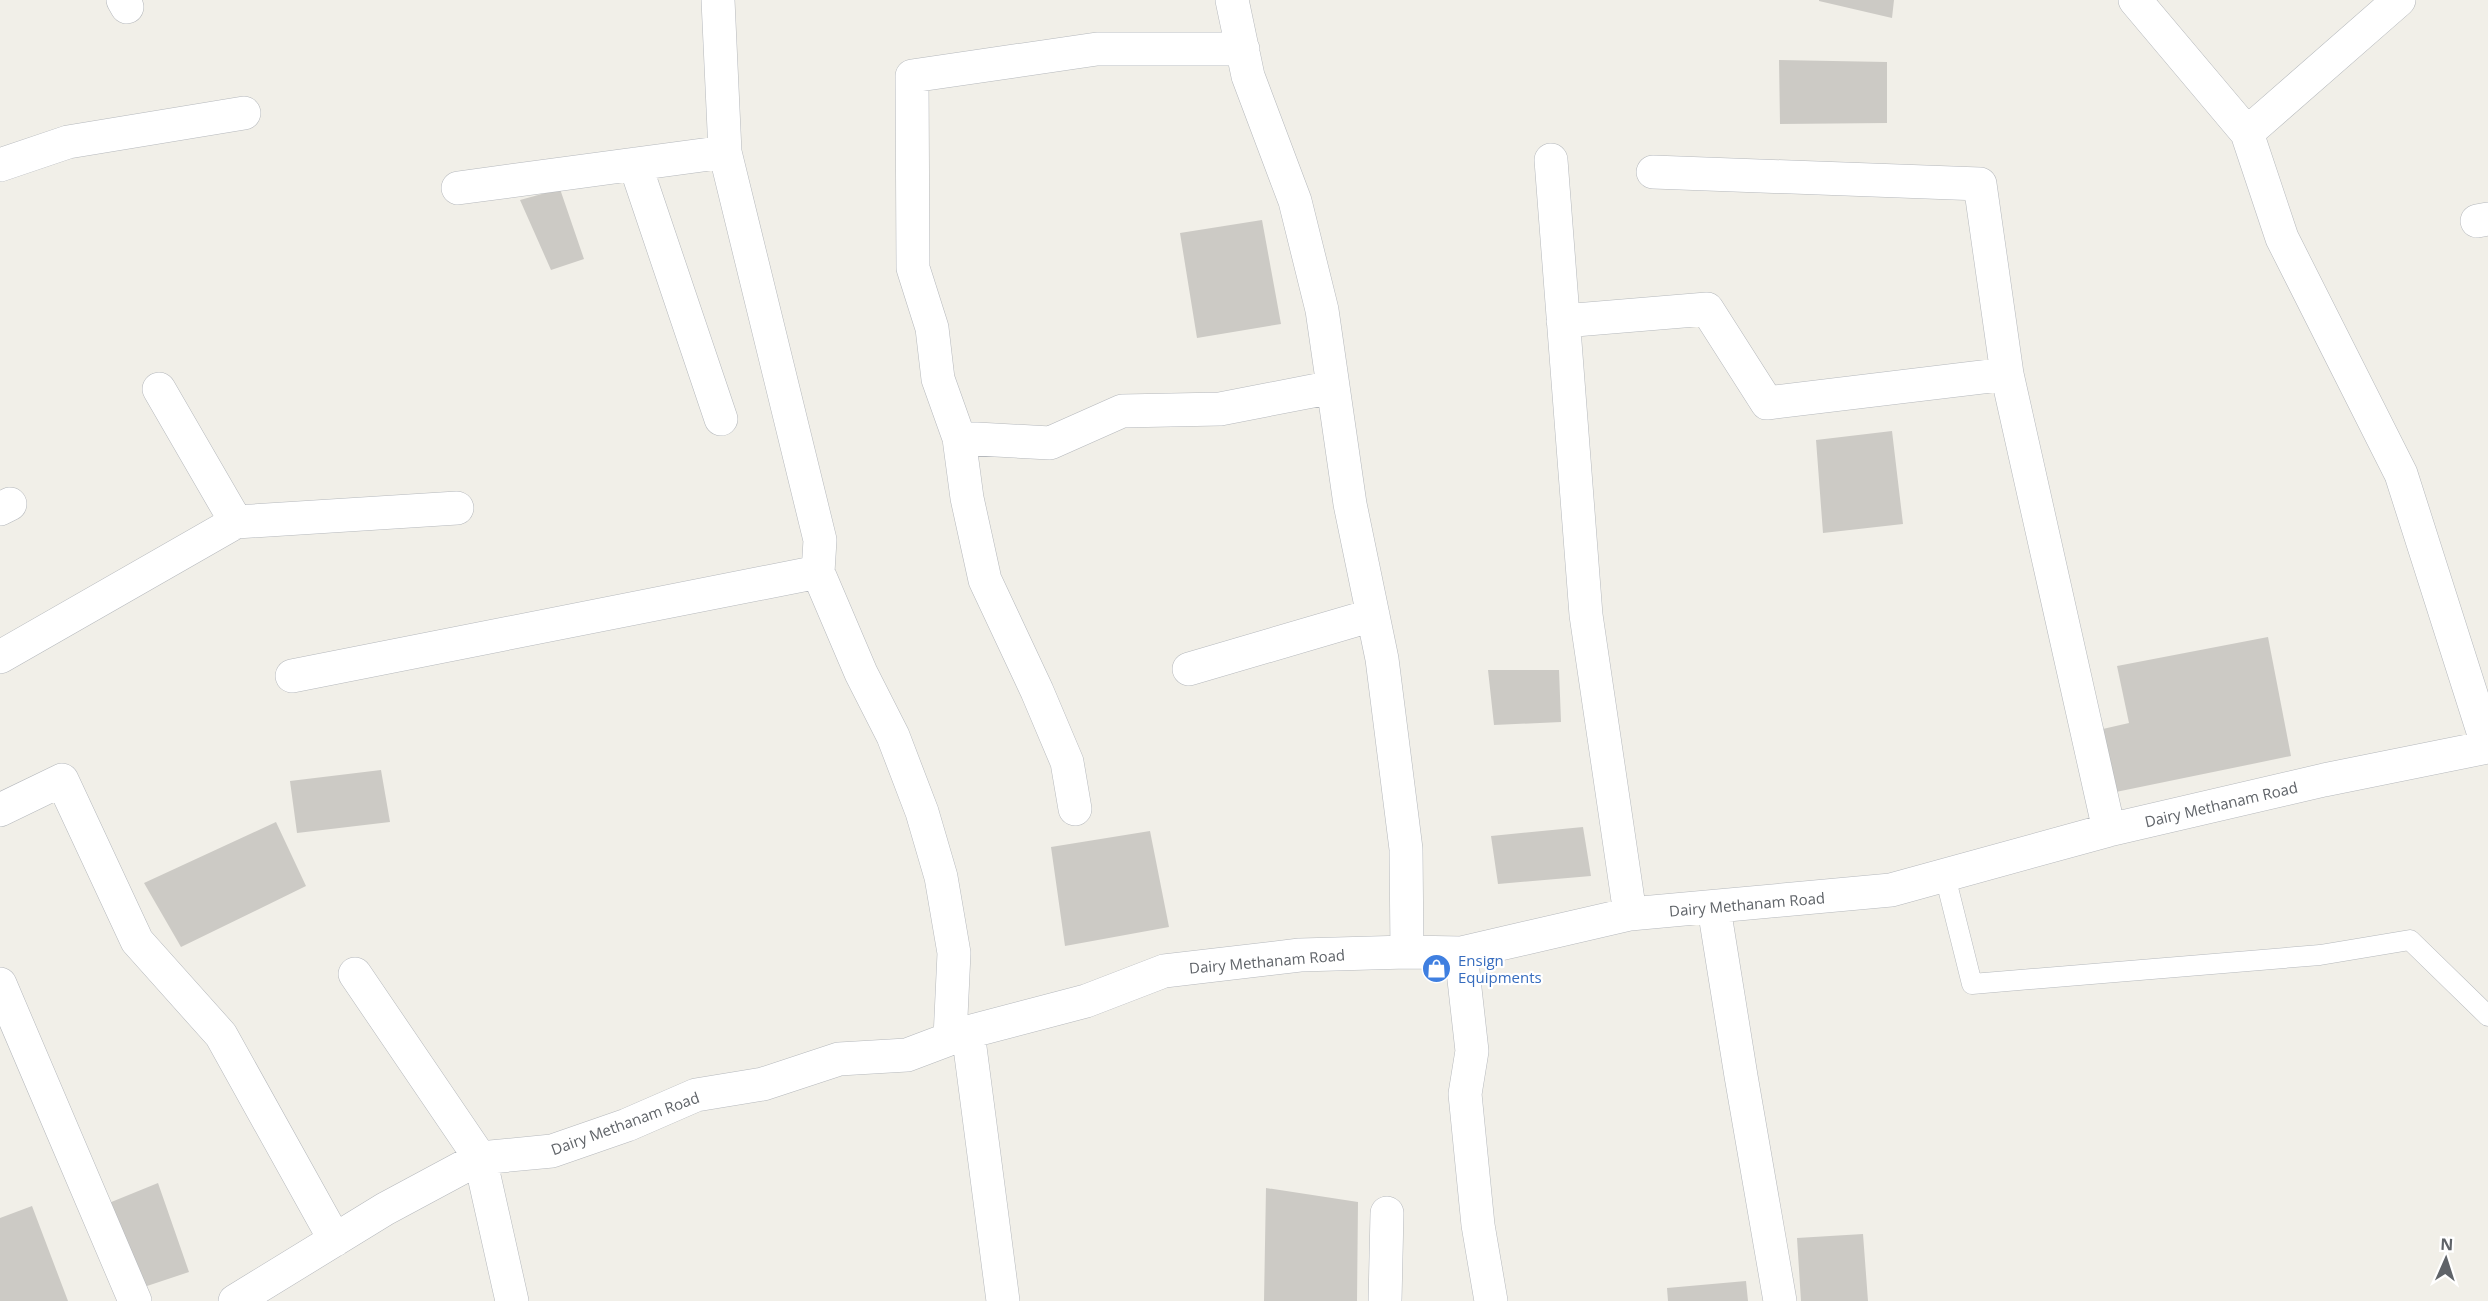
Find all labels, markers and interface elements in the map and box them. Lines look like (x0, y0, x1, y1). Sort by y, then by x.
street label: Dairy Methanam Road (2143, 777, 2299, 831)
street label: Dairy Methanam Road (1668, 887, 1826, 921)
street label: Dairy Methanam Road (1188, 944, 1346, 978)
place label: Ensign Equipments (1458, 950, 1542, 987)
shop icon: Ensign Equipments (1421, 953, 1453, 985)
street label: Dairy Methanam Road (548, 1087, 702, 1159)
north arrow (2416, 1229, 2476, 1289)
text: N (2440, 1233, 2454, 1255)

